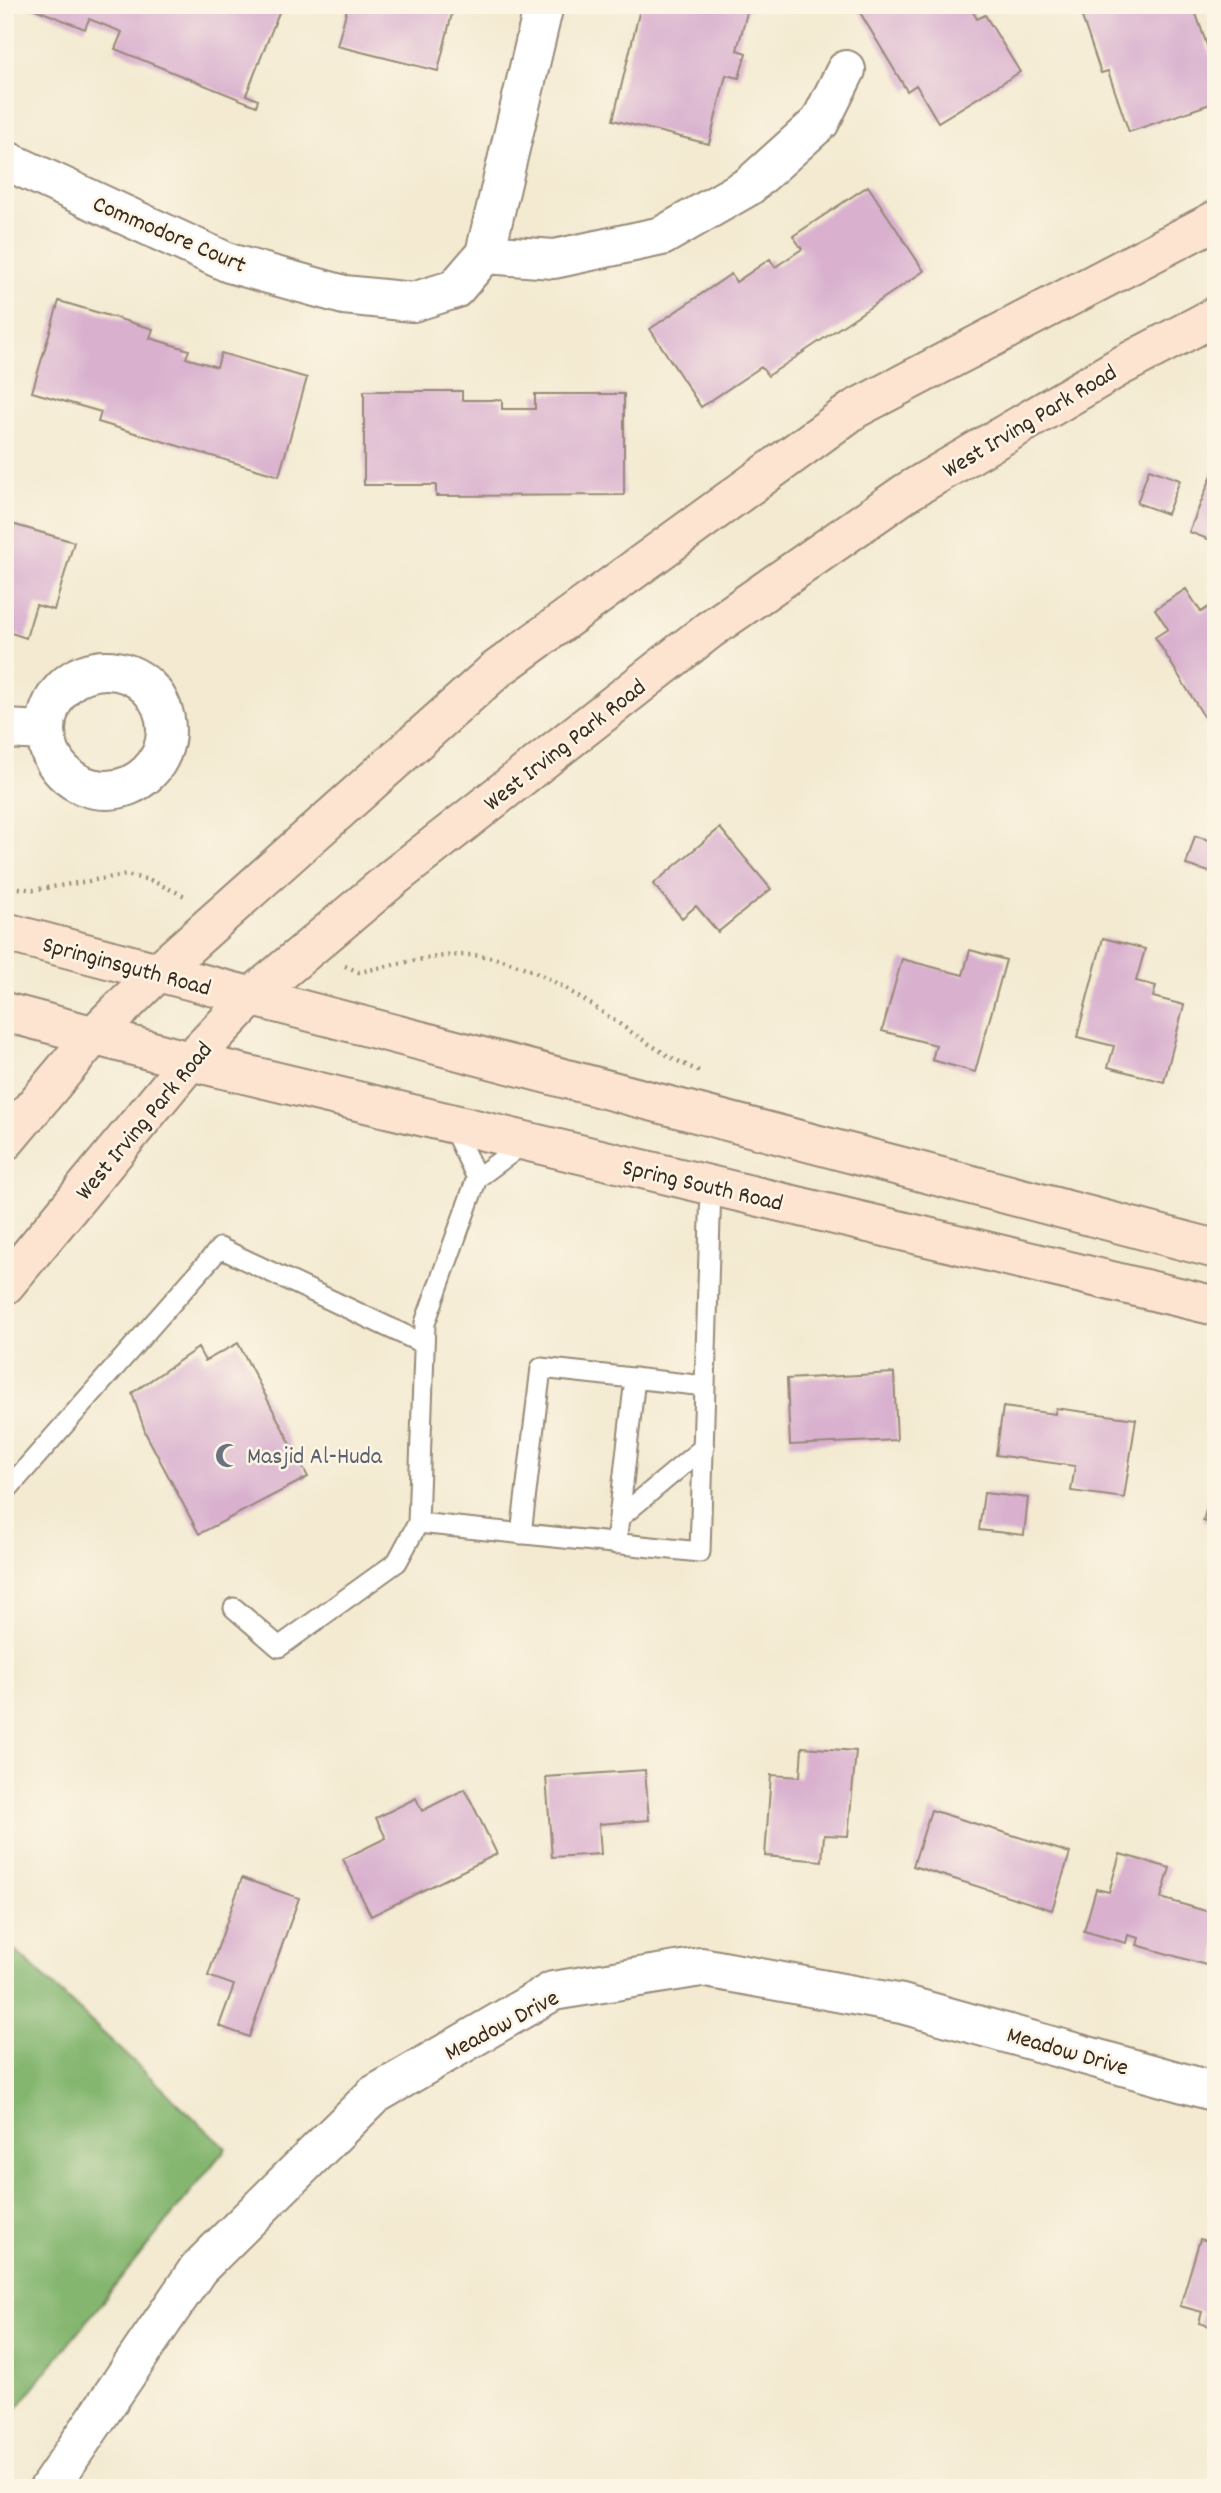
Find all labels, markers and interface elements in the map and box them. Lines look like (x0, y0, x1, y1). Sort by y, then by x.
street label: Commodore Court (87, 188, 251, 283)
street label: West Irving Park Road (937, 357, 1124, 488)
street label: West Irving Park Road (477, 672, 654, 821)
street label: Springinsguth Road (38, 929, 214, 1007)
street label: West Irving Park Road (69, 1035, 222, 1209)
street label: Spring South Road (619, 1152, 786, 1222)
mosque icon: Masjid Al-Huda (213, 1441, 241, 1469)
place label: Masjid Al-Huda (247, 1441, 383, 1475)
street label: Meadow Drive (439, 1982, 566, 2071)
street label: Meadow Drive (1002, 2019, 1132, 2086)

